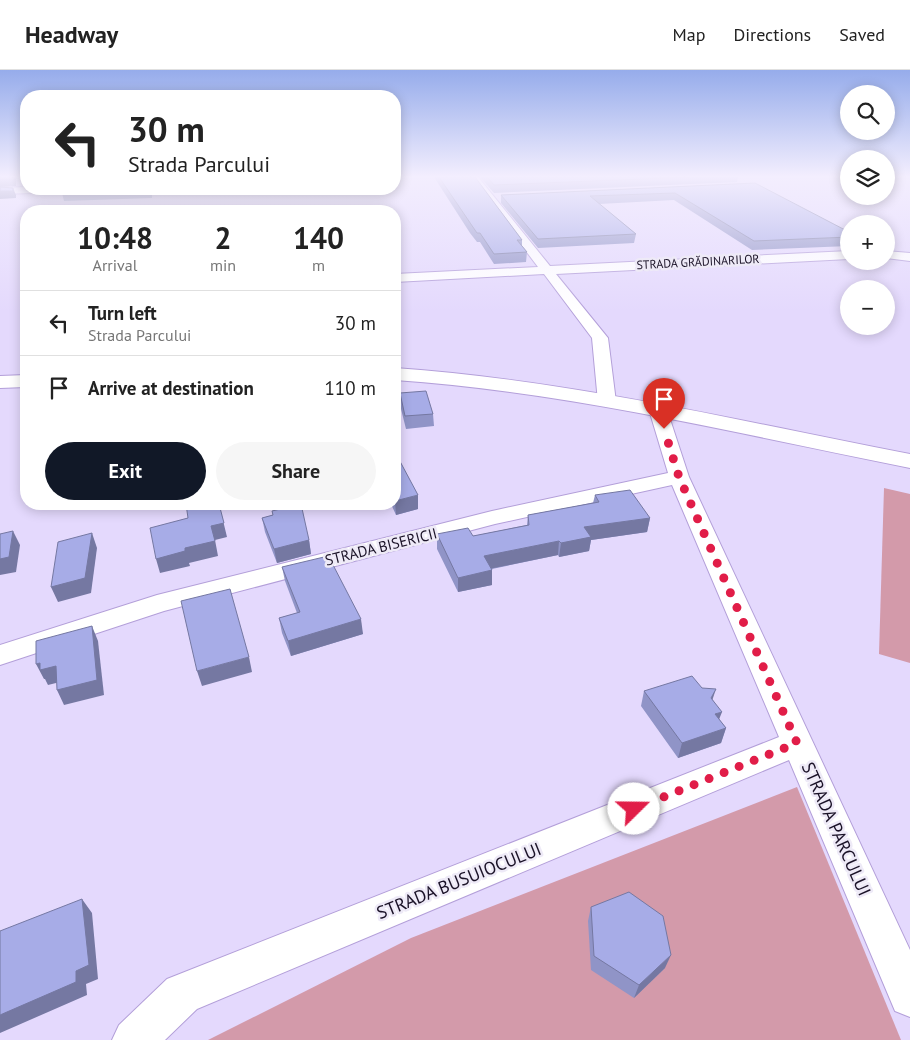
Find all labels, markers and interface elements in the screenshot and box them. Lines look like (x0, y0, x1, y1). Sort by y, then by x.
text: Headway (25, 19, 118, 50)
text: Map (673, 23, 705, 46)
text: Directions (733, 23, 811, 46)
text: Saved (839, 23, 885, 46)
map controls (840, 85, 895, 335)
button: search (840, 85, 895, 140)
text: 30 m (128, 106, 205, 152)
icon: left (45, 110, 110, 175)
text: Strada Parcului (128, 150, 270, 178)
button: layers (840, 150, 895, 205)
button: + (840, 215, 895, 270)
text: 10:48 (77, 218, 153, 257)
text: 2 (215, 218, 232, 257)
text: 140 (293, 218, 344, 257)
street label: STRADA GRĂDINARILOR (636, 251, 760, 272)
text: Arrival (93, 255, 137, 275)
text: min (210, 255, 236, 275)
text: m (312, 255, 325, 275)
button: − (840, 280, 895, 335)
text: Turn left (88, 301, 157, 325)
icon: left (45, 309, 73, 337)
text: 30 m (335, 311, 376, 335)
text: Strada Parcului (88, 325, 191, 345)
icon: arrive (45, 374, 73, 402)
text: Arrive at destination (88, 376, 254, 400)
text: 110 m (324, 376, 376, 400)
pin (643, 378, 685, 429)
icon: arrive (650, 385, 678, 413)
button: Exit (45, 442, 206, 500)
button: Share (216, 442, 376, 500)
street label: STRADA BISERICII (323, 523, 439, 570)
street label: STRADA PARCULUI (797, 758, 876, 899)
position arrow (607, 782, 659, 834)
street label: STRADA BUSUIOCULUI (373, 837, 545, 924)

